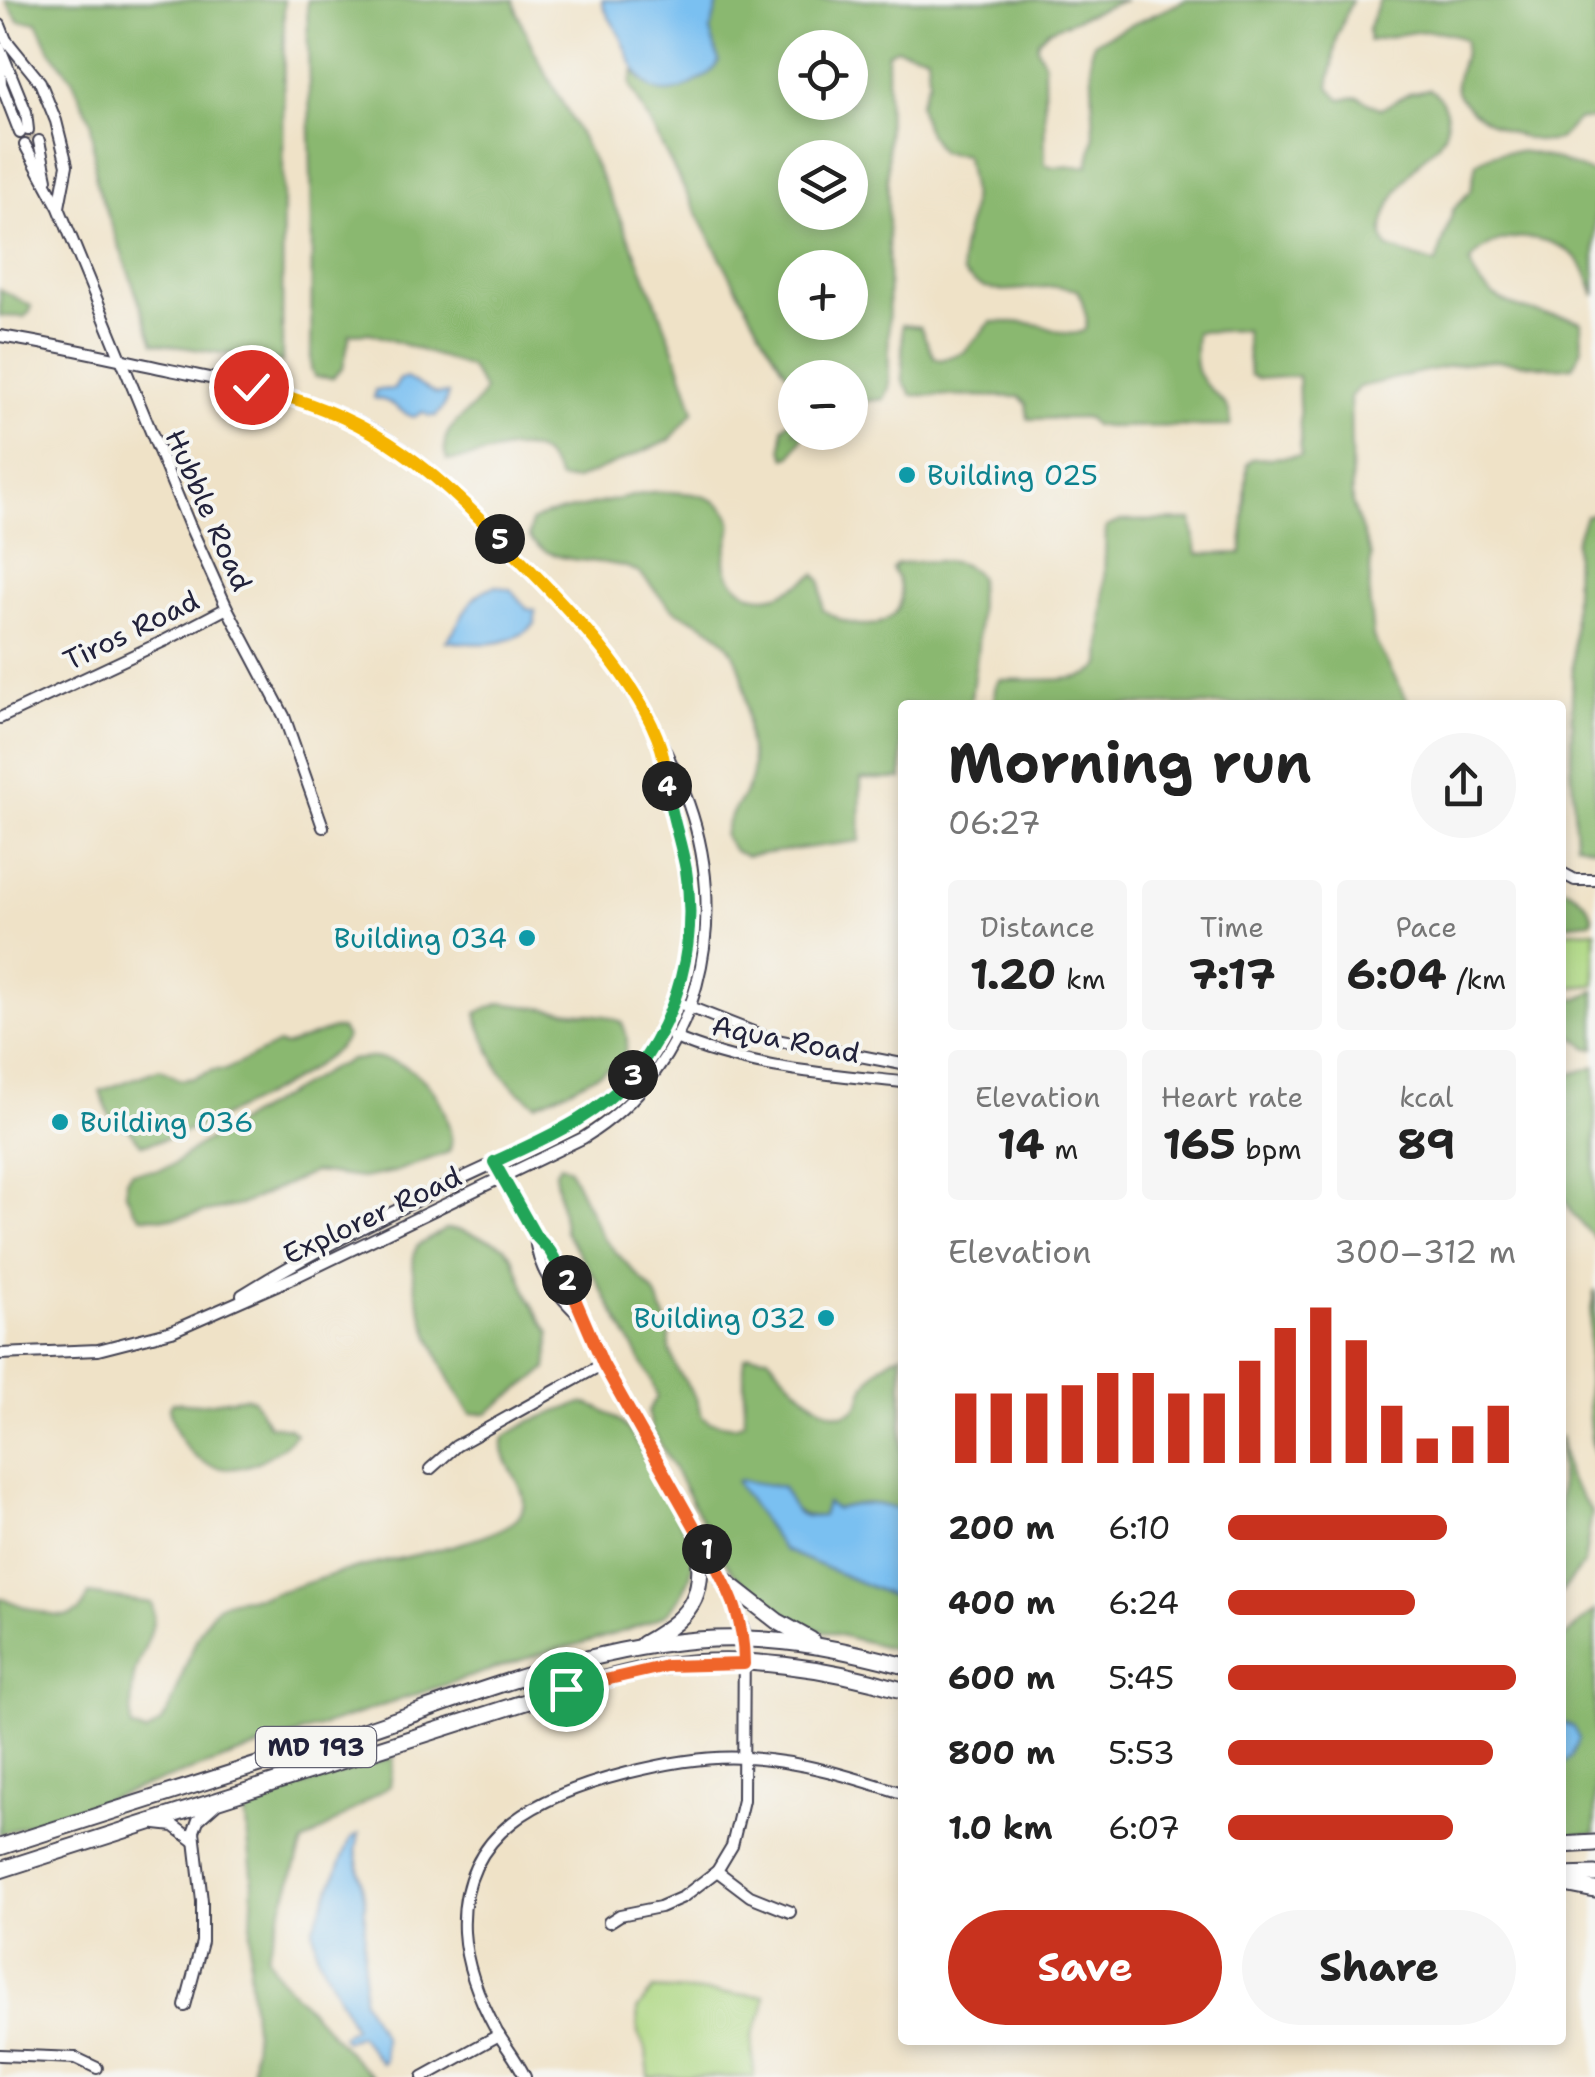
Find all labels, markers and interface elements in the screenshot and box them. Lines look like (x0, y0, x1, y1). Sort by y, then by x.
map controls (778, 30, 868, 450)
button: locate (778, 30, 868, 120)
button: layers (778, 140, 868, 230)
button: + (778, 250, 868, 340)
pin (209, 345, 294, 430)
icon: check (224, 360, 279, 415)
button: − (778, 360, 868, 450)
street label: Hubble Road (156, 423, 262, 597)
place label: Building 025 (927, 456, 1098, 494)
marker: Building 025 (896, 464, 918, 486)
pin: 5 (475, 514, 525, 564)
text: 5 (491, 520, 509, 558)
street label: Tiros Road (57, 581, 205, 679)
text: Morning run (948, 726, 1312, 800)
button: share (1411, 733, 1516, 838)
pin: 4 (642, 761, 692, 811)
text: 4 (657, 767, 677, 805)
text: 06:27 (948, 801, 1041, 844)
text: Distance (980, 908, 1095, 946)
text: Time (1200, 908, 1264, 946)
text: Pace (1396, 908, 1457, 946)
place label: Building 034 (334, 919, 507, 957)
marker: Building 034 (516, 927, 538, 949)
text: 1.20 (970, 946, 1056, 1002)
text: 7:17 (1188, 946, 1276, 1002)
text: 6:04 (1346, 946, 1447, 1002)
text: km (1056, 960, 1106, 998)
text: /km (1447, 960, 1506, 998)
street label: Aqua Road (709, 1006, 863, 1072)
pin: 3 (608, 1050, 658, 1100)
text: 3 (623, 1056, 643, 1094)
text: Elevation (975, 1078, 1100, 1116)
text: Heart rate (1161, 1078, 1303, 1116)
text: kcal (1399, 1078, 1454, 1116)
place label: Building 036 (80, 1103, 254, 1141)
marker: Building 036 (49, 1111, 71, 1133)
text: 14 (997, 1116, 1045, 1172)
text: 165 (1162, 1116, 1236, 1172)
text: 89 (1397, 1116, 1455, 1172)
text: m (1045, 1130, 1078, 1168)
text: bpm (1236, 1130, 1302, 1168)
street label: Explorer Road (277, 1157, 467, 1273)
text: Elevation (948, 1230, 1091, 1273)
text: 300–312 m (1334, 1230, 1516, 1273)
pin: 2 (542, 1255, 592, 1305)
text: 2 (557, 1261, 577, 1299)
place label: Building 032 (634, 1299, 806, 1337)
marker: Building 032 (815, 1307, 837, 1329)
text: 200 m (948, 1506, 1055, 1549)
text: 6:10 (1108, 1506, 1171, 1549)
pin: 1 (682, 1524, 732, 1574)
text: 1 (701, 1530, 713, 1568)
text: 400 m (948, 1581, 1055, 1624)
text: 6:24 (1108, 1581, 1179, 1624)
pin (524, 1647, 609, 1732)
text: 600 m (948, 1656, 1055, 1699)
text: 5:45 (1108, 1656, 1174, 1699)
icon: arrive (539, 1662, 594, 1717)
road number: MD 193 (256, 1727, 376, 1767)
text: 800 m (948, 1731, 1055, 1774)
text: 5:53 (1108, 1731, 1175, 1774)
text: 1.0 km (948, 1806, 1053, 1849)
text: 6:07 (1108, 1806, 1180, 1849)
button: Save (948, 1910, 1222, 2025)
button: Share (1242, 1910, 1516, 2025)

